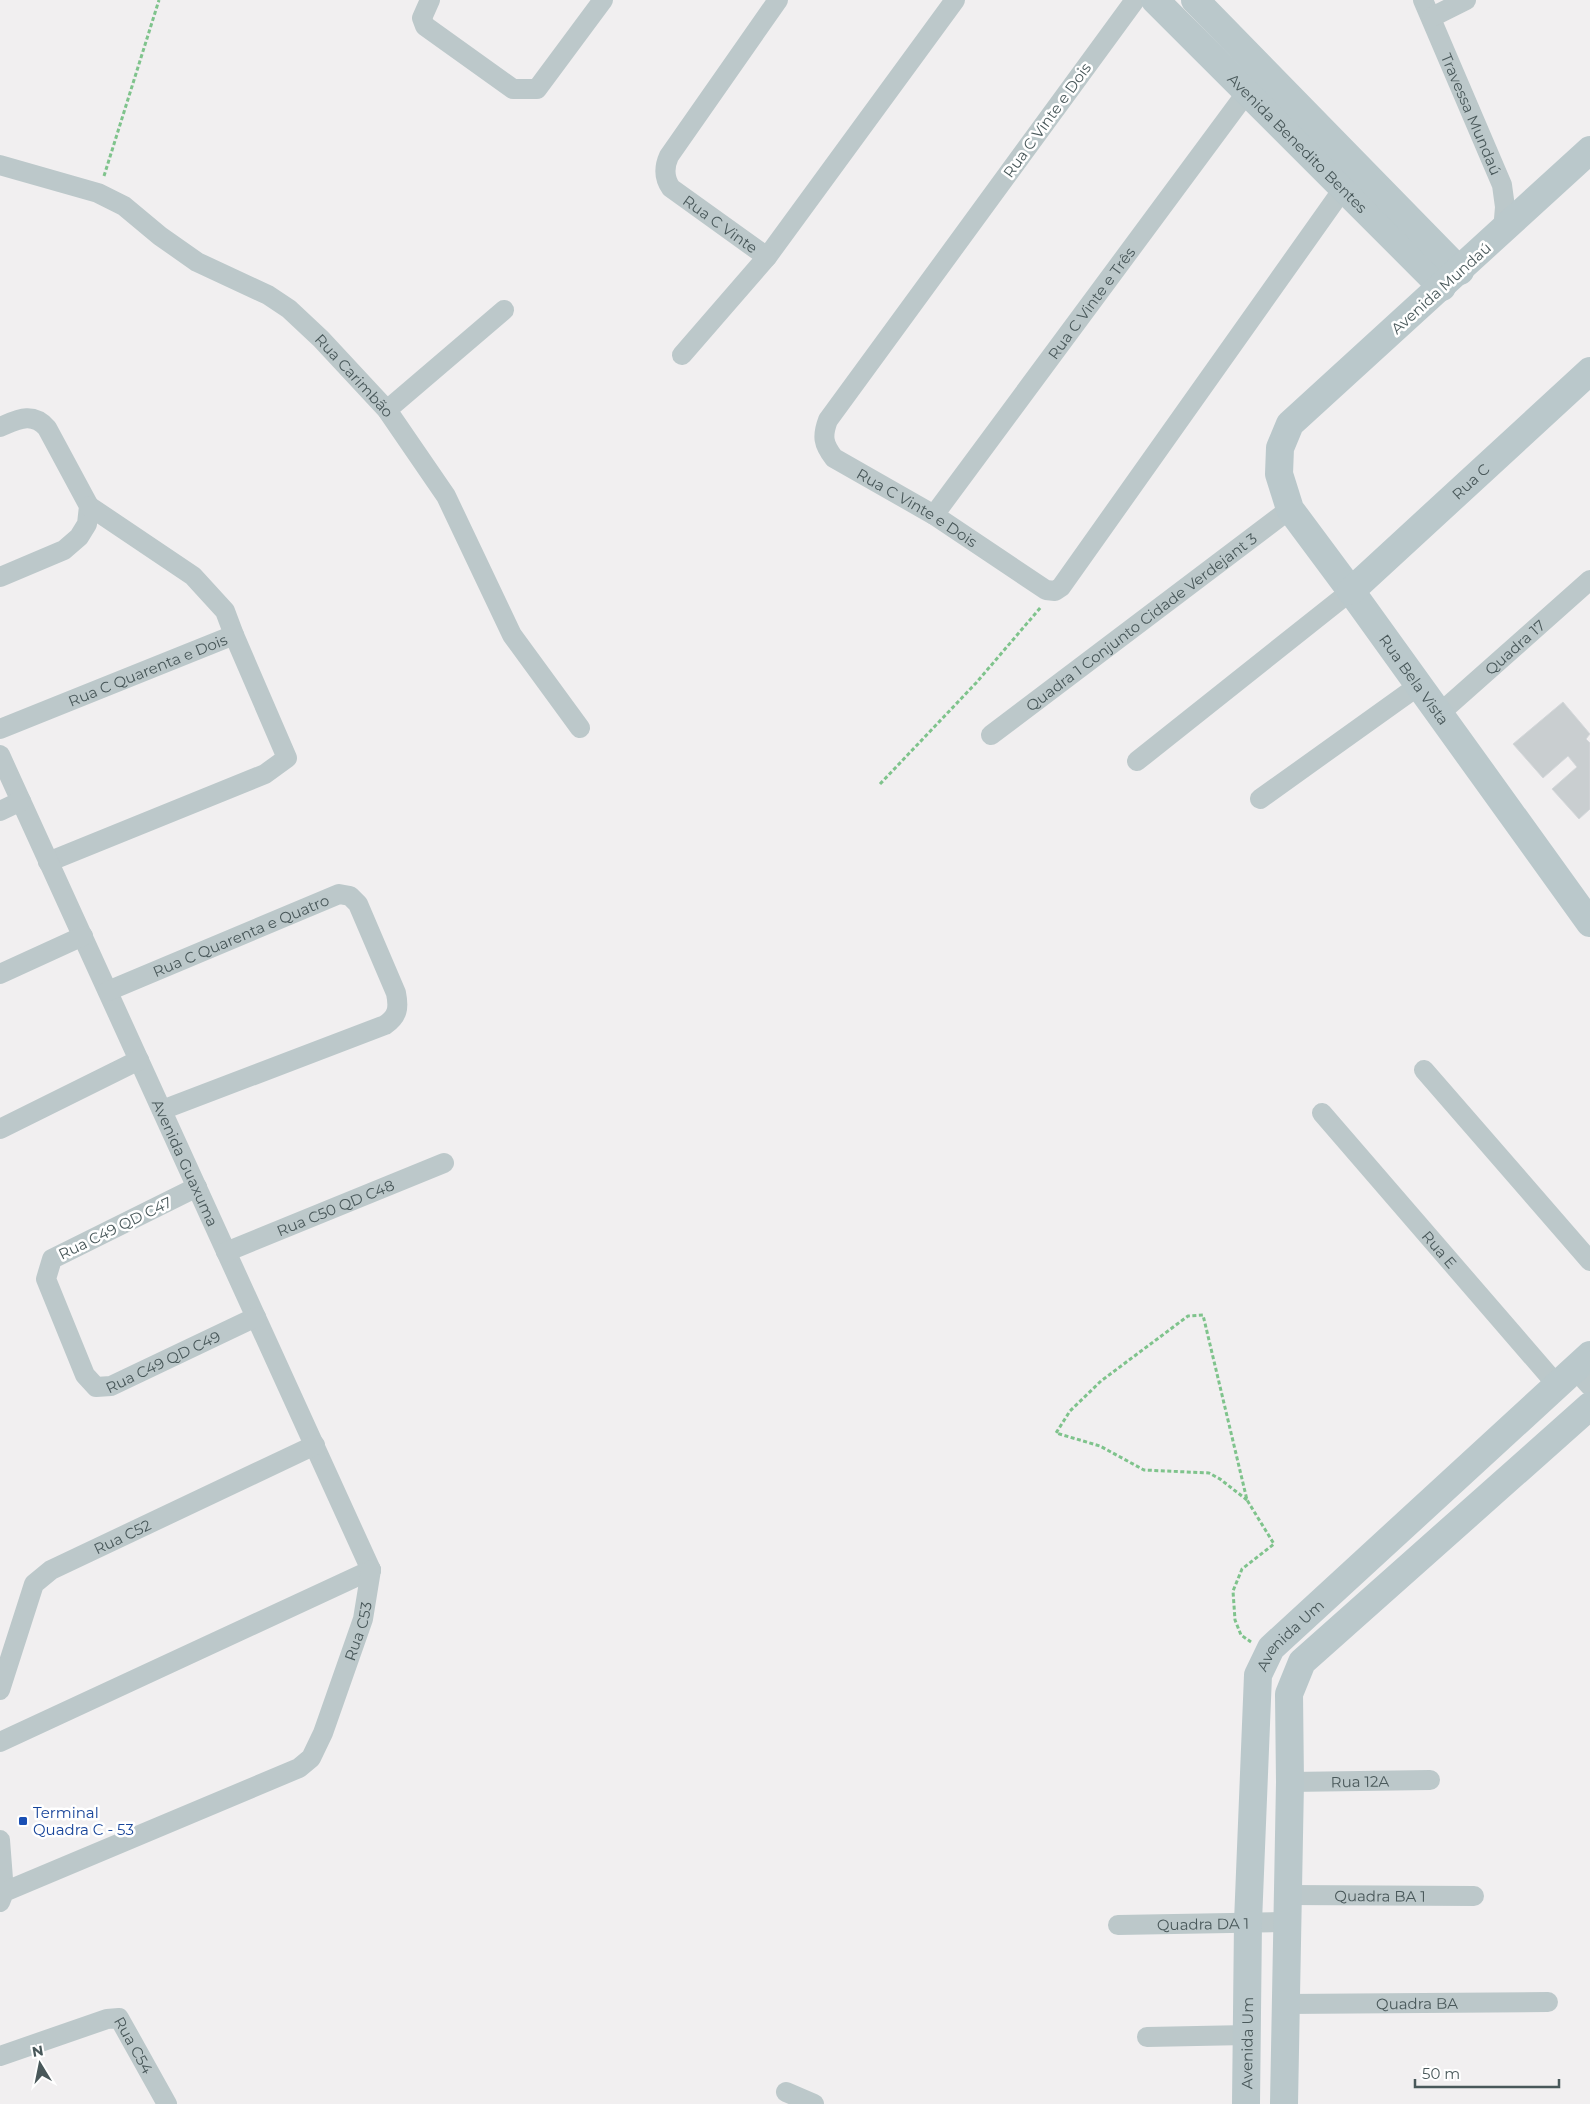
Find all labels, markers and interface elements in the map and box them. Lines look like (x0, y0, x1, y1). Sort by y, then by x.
street label: Travessa Mundaú (1437, 50, 1506, 178)
street label: Rua C Vinte e Dois (999, 59, 1095, 181)
street label: Avenida Benedito Bentes (1224, 69, 1372, 217)
street label: Rua C Vinte (679, 190, 762, 257)
street label: Avenida Mundaú (1387, 238, 1495, 338)
street label: Rua C Vinte e Três (1043, 243, 1139, 363)
street label: Rua Carimbão (311, 329, 398, 421)
street label: Rua C (1447, 459, 1493, 503)
street label: Rua C Vinte e Dois (854, 464, 981, 551)
street label: Quadra 1 Conjunto Cidade Verdejant 3 (1022, 528, 1260, 715)
street label: Quadra 17 (1480, 615, 1549, 679)
street label: Rua C Quarenta e Dois (65, 629, 230, 710)
street label: Rua Bela Vista (1376, 630, 1454, 728)
street label: Rua C Quarenta e Quatro (150, 890, 332, 981)
street label: Avenida Guaxuma (148, 1096, 223, 1229)
street label: Rua C50 QD C48 (274, 1175, 397, 1240)
street label: Rua C49 QD C47 (55, 1192, 175, 1264)
street label: Rua E (1418, 1226, 1461, 1272)
street label: Rua C49 QD C49 (102, 1326, 223, 1397)
street label: Rua C52 (90, 1515, 154, 1558)
street label: Avenida Um (1252, 1595, 1327, 1674)
street label: Rua C53 (340, 1600, 375, 1663)
street label: Rua 12A (1331, 1771, 1390, 1791)
place label: Terminal Quadra C - 53 (33, 1803, 134, 1839)
marker: Terminal Quadra C - 53 (17, 1815, 29, 1827)
street label: Quadra BA 1 (1334, 1886, 1426, 1905)
street label: Quadra DA 1 (1157, 1913, 1249, 1934)
street label: Quadra BA (1376, 1993, 1458, 2013)
street label: Avenida Um (1237, 1997, 1257, 2089)
street label: Rua C54 (110, 2013, 158, 2077)
north arrow (15, 2039, 65, 2089)
text: N (31, 2041, 45, 2061)
scale bar (1415, 2056, 1559, 2088)
text: 50 m (1422, 2064, 1460, 2083)

